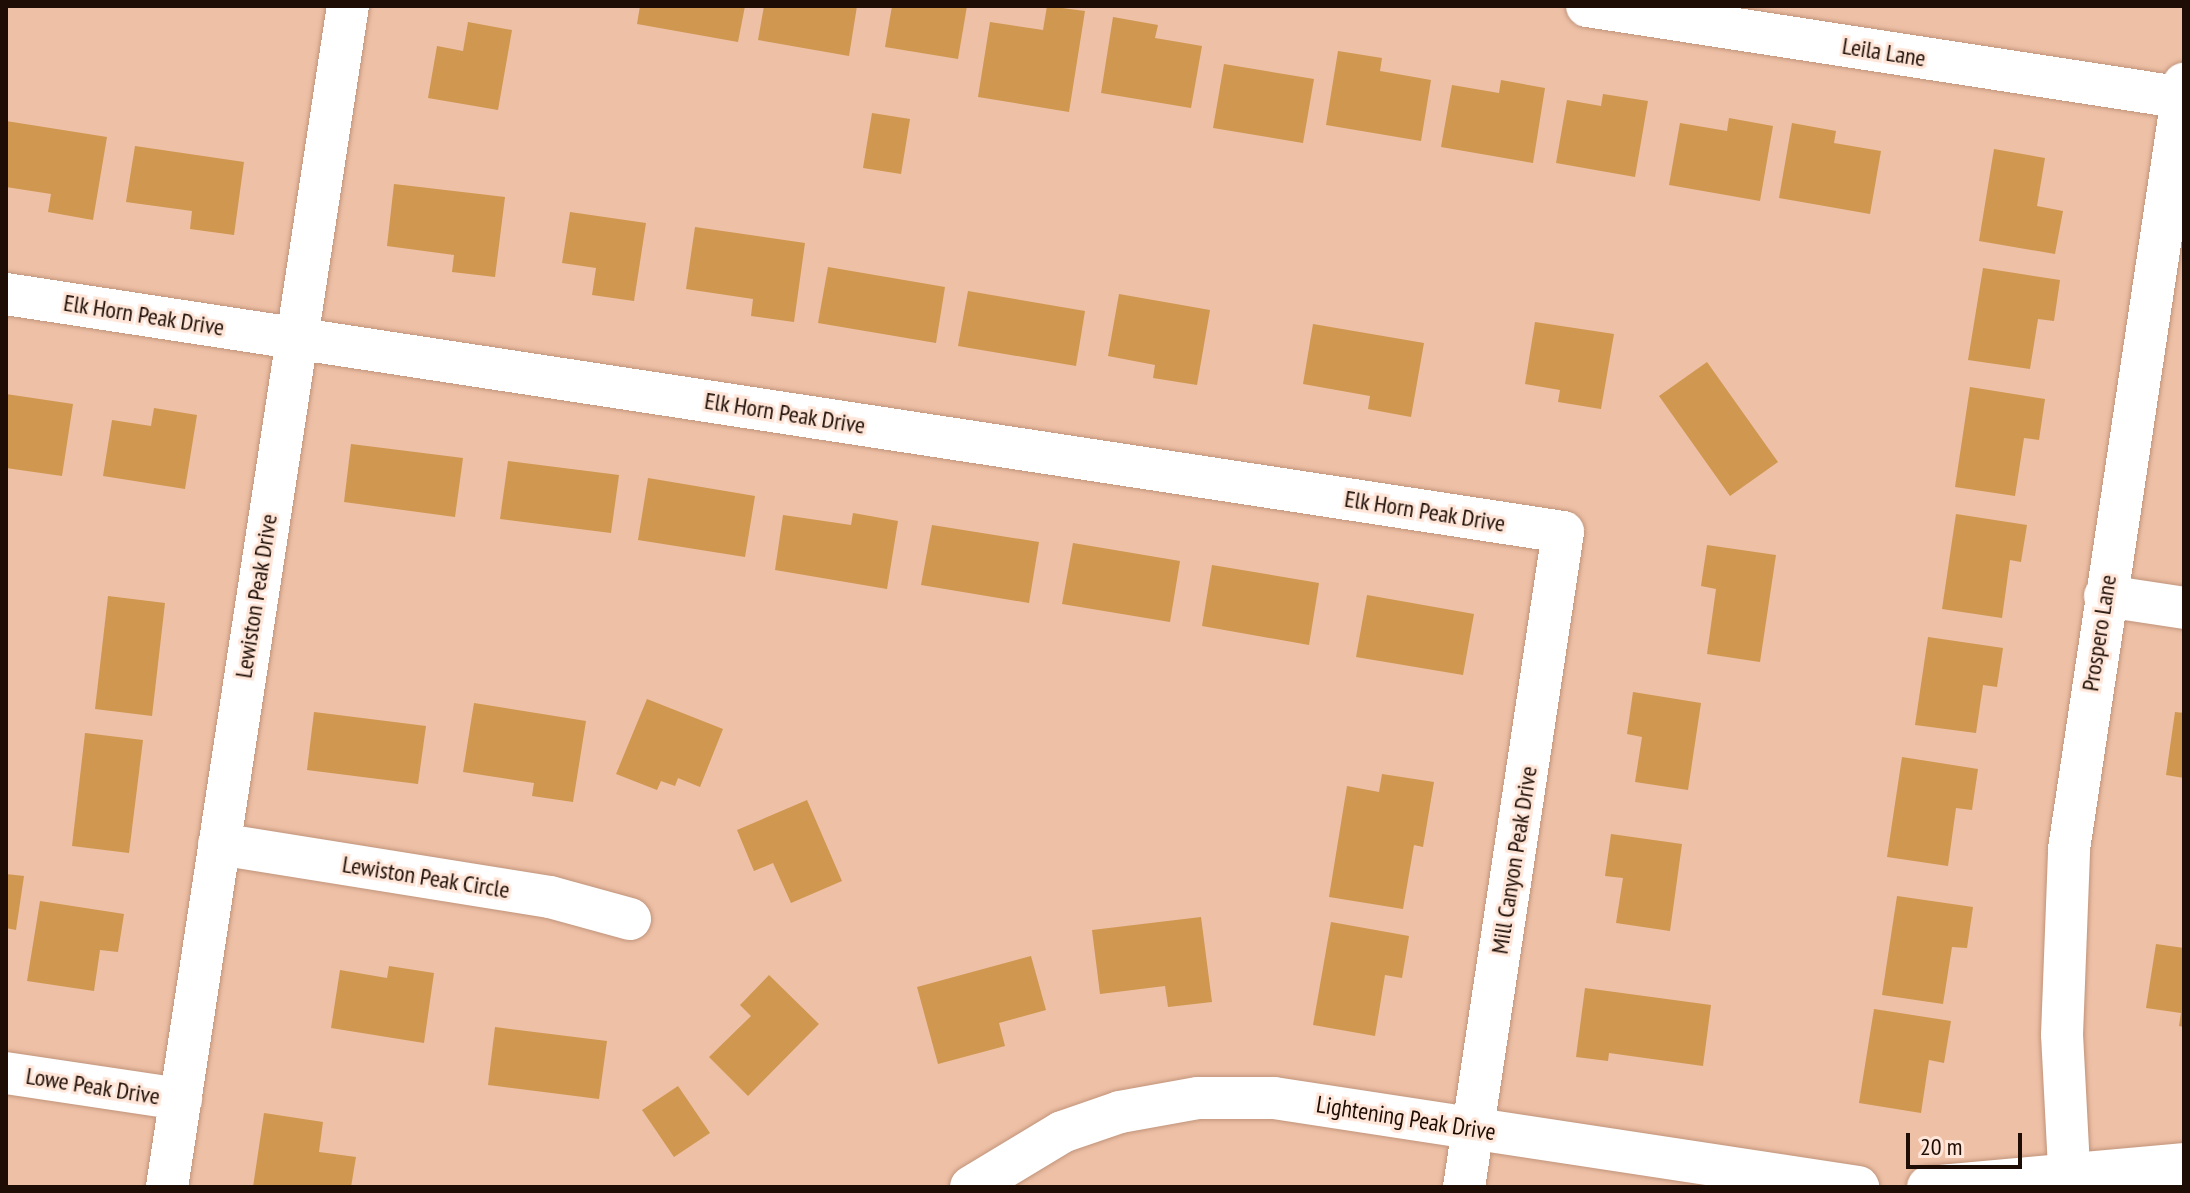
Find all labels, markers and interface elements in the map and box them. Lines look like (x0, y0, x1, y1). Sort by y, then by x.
street label: Leila Lane (1840, 31, 1928, 73)
street label: Elk Horn Peak Drive (61, 288, 227, 342)
street label: Elk Horn Peak Drive (702, 386, 868, 440)
street label: Elk Horn Peak Drive (1342, 484, 1508, 538)
street label: Lewiston Peak Drive (229, 512, 283, 680)
street label: Prospero Lane (2076, 573, 2122, 693)
street label: Mill Canyon Peak Drive (1485, 764, 1543, 956)
street label: Lewiston Peak Circle (340, 850, 512, 904)
street label: Lowe Peak Drive (24, 1061, 162, 1111)
street label: Lightening Peak Drive (1314, 1090, 1498, 1146)
scale bar (1910, 1117, 2026, 1167)
text: 20 m (1920, 1131, 1962, 1162)

